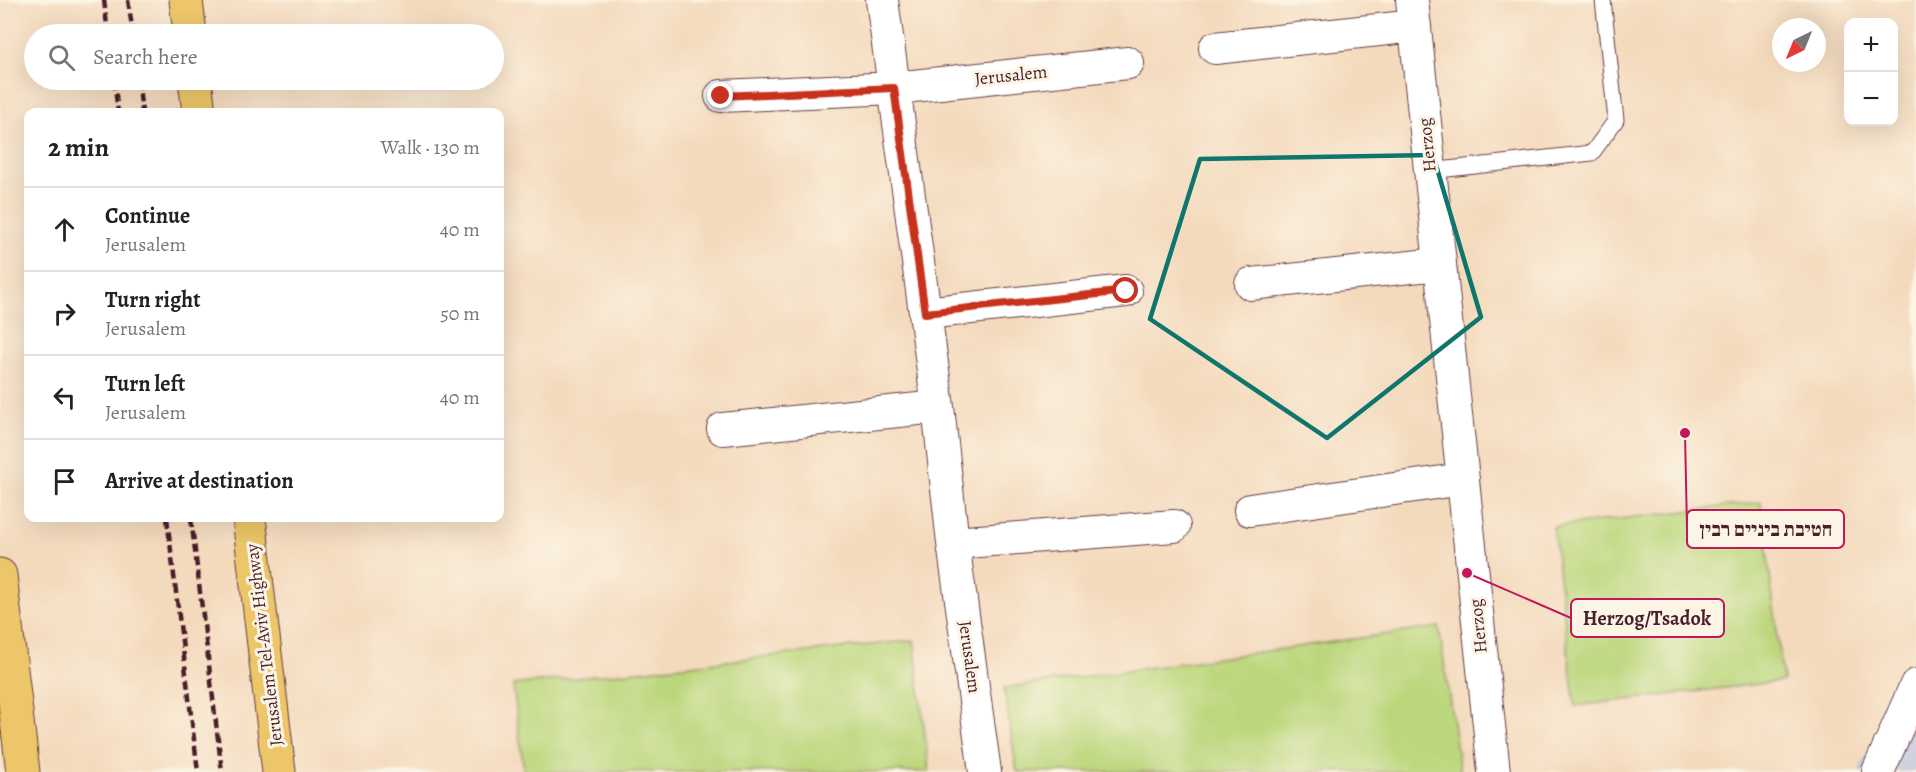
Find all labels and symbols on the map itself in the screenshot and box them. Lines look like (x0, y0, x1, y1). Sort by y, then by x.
north arrow (1772, 18, 1826, 72)
street label: Jerusalem (973, 59, 1049, 91)
route end (707, 82, 733, 108)
street label: Herzog (1412, 117, 1442, 173)
route start (1112, 277, 1138, 303)
callout: חטיבת ביניים רבין (1687, 510, 1844, 548)
text: חטיבת ביניים רבין (1700, 516, 1832, 543)
street label: Jerusalem Tel-Aviv Highway (240, 541, 288, 748)
street label: Herzog (1463, 598, 1493, 654)
callout: Herzog/Tsadok (1571, 599, 1724, 637)
text: Herzog/Tsadok (1583, 605, 1712, 632)
street label: Jerusalem (953, 619, 987, 695)

